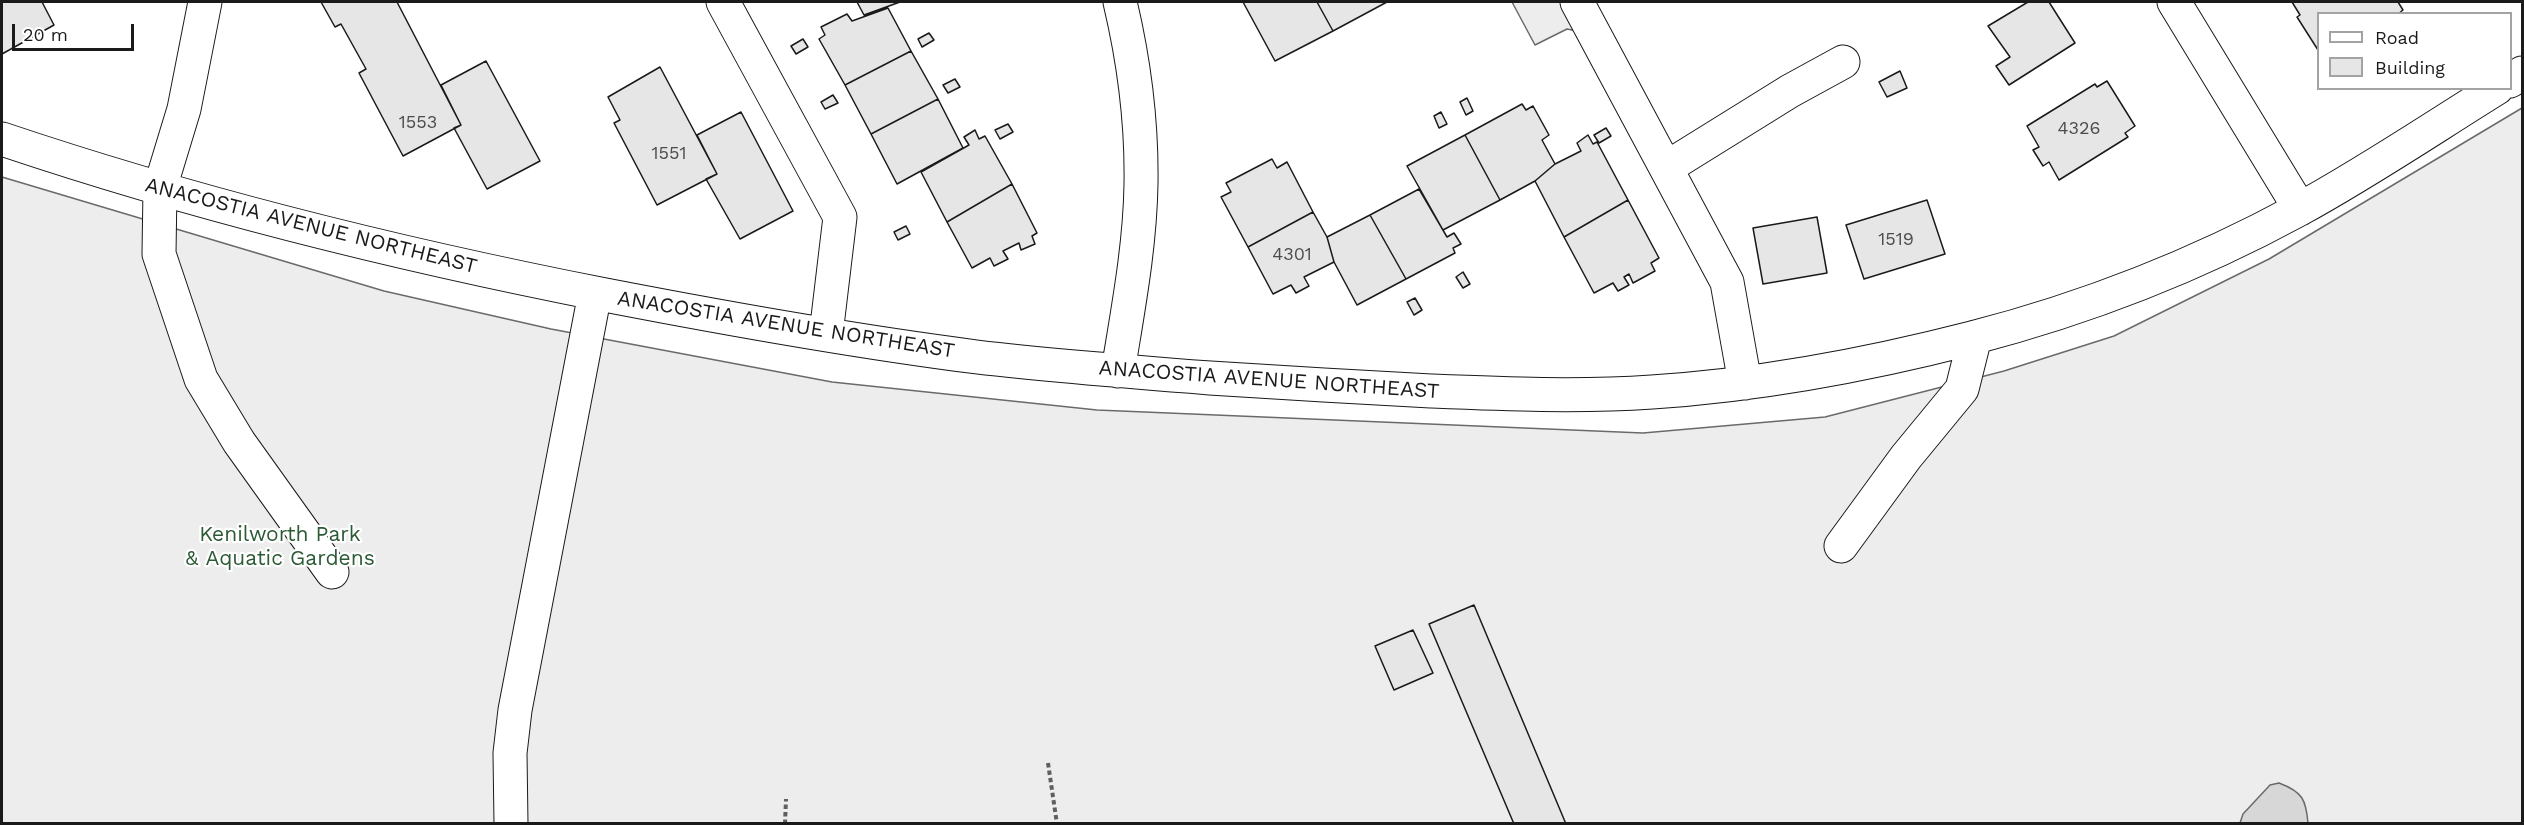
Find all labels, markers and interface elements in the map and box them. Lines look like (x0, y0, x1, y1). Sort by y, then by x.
scale bar (15, 12, 136, 50)
legend (2317, 12, 2512, 90)
text: 20 m (23, 24, 68, 45)
text: Road (2375, 27, 2419, 48)
text: Building (2375, 57, 2445, 78)
house number: 1553 (399, 112, 437, 134)
house number: 4326 (2058, 118, 2100, 140)
house number: 1551 (652, 143, 686, 165)
street label: ANACOSTIA AVENUE NORTHEAST (142, 172, 480, 280)
house number: 1519 (1878, 229, 1914, 251)
house number: 4301 (1272, 244, 1312, 266)
street label: ANACOSTIA AVENUE NORTHEAST (615, 286, 957, 364)
street label: ANACOSTIA AVENUE NORTHEAST (1098, 356, 1440, 404)
park label: Kenilworth Park & Aquatic Gardens (185, 522, 375, 572)

